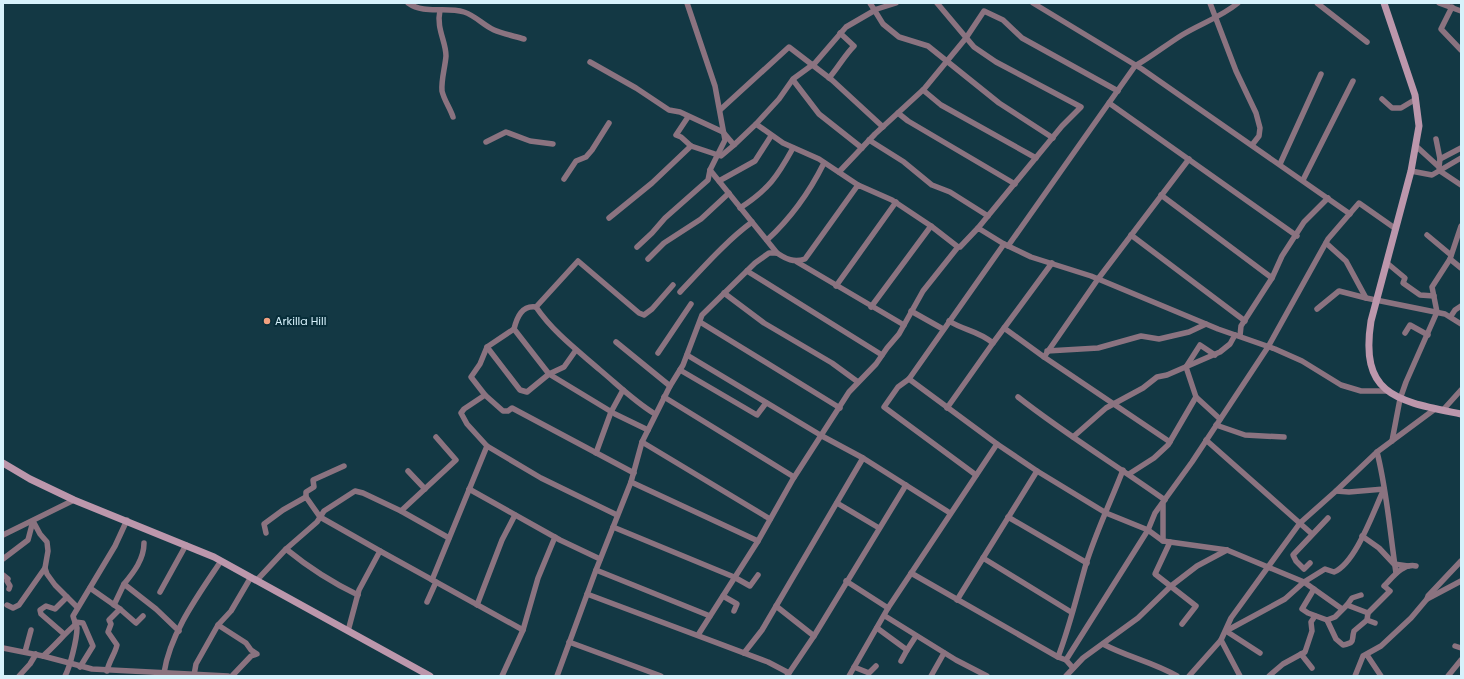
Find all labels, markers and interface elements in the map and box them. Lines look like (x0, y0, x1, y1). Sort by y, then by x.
place label: Arkilla Hill (275, 313, 326, 329)
marker: Arkilla Hill (262, 316, 272, 326)

